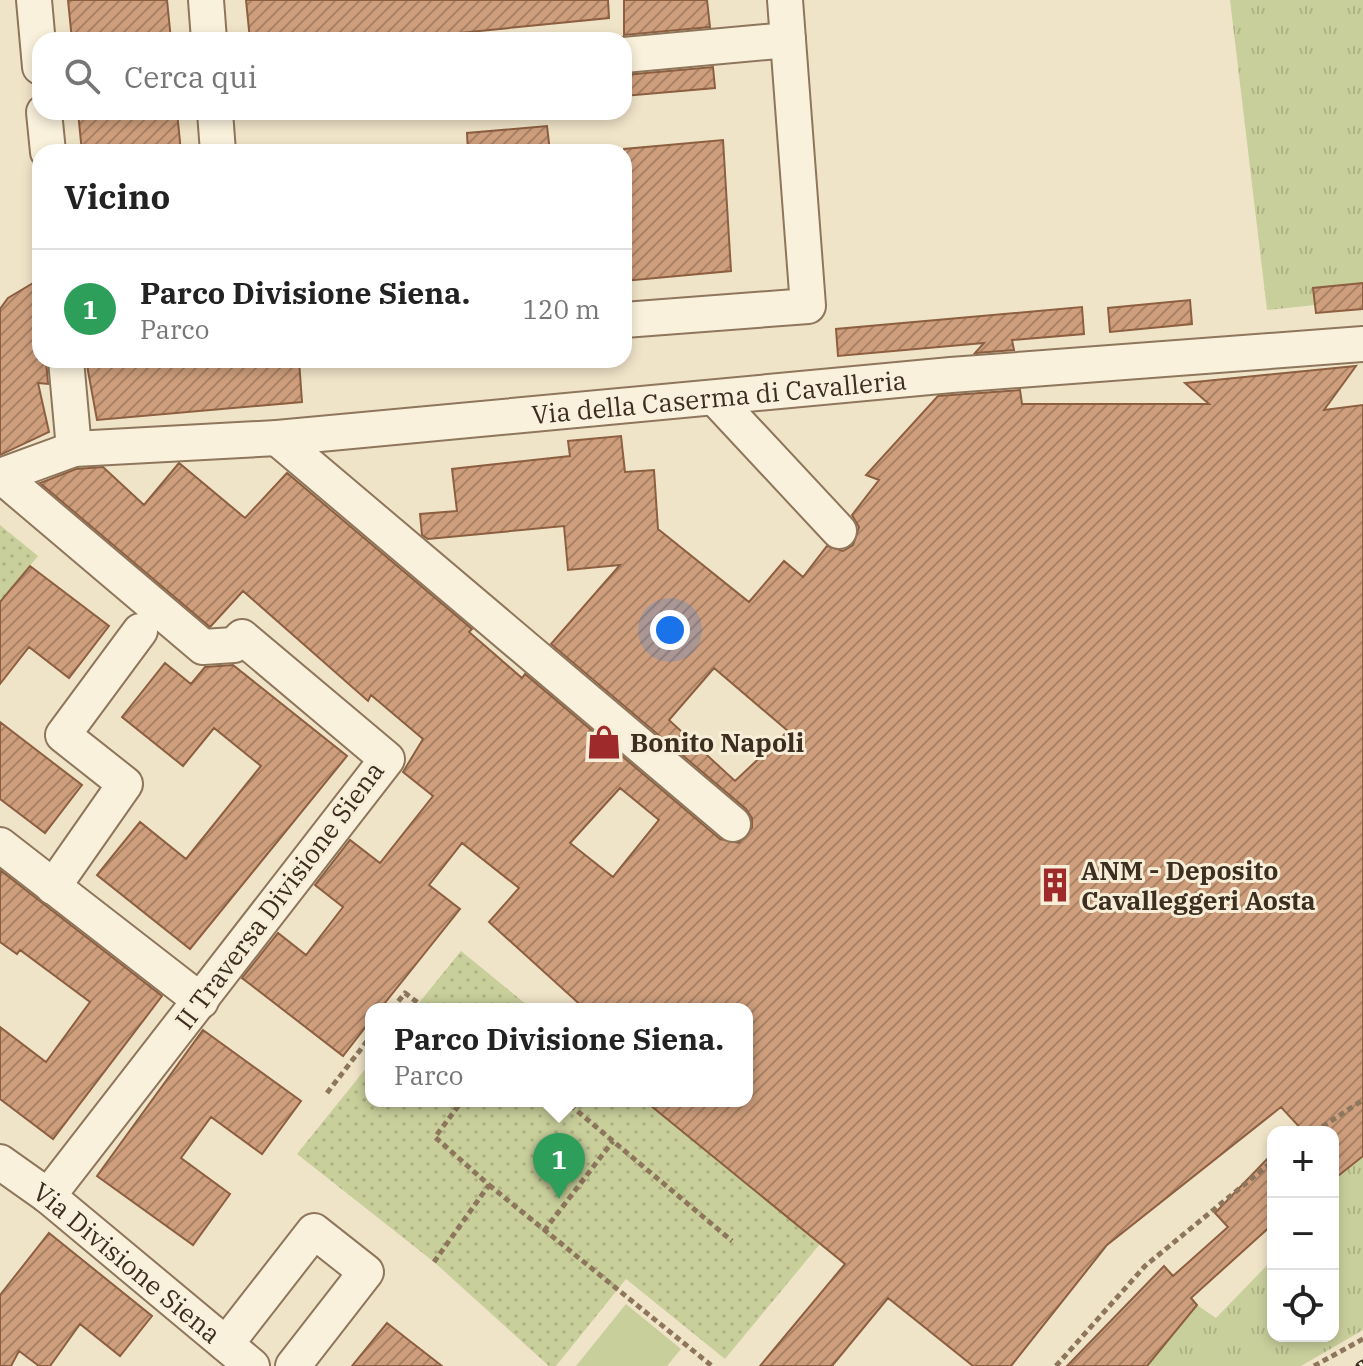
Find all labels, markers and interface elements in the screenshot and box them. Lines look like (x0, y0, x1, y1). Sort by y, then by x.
search box (32, 32, 632, 120)
icon: search (60, 54, 104, 98)
text: Cerca qui (124, 57, 257, 96)
text: Vicino (64, 174, 170, 218)
text: Parco Divisione Siena. (140, 273, 470, 312)
text: 1 (82, 292, 98, 326)
text: 120 m (522, 292, 600, 326)
text: Parco (140, 312, 209, 346)
street label: Via della Caserma di Cavalleria (530, 362, 908, 431)
your location (650, 610, 690, 650)
shop icon: Bonito Napoli (585, 723, 623, 761)
place label: Bonito Napoli (630, 725, 805, 759)
street label: II Traversa Divisione Siena (167, 754, 391, 1036)
place label: ANM - Deposito Cavalleggeri Aosta (1081, 853, 1316, 917)
building icon: ANM - Deposito Cavalleggeri Aosta (1036, 866, 1074, 904)
popup (365, 1003, 753, 1107)
text: Parco Divisione Siena. (394, 1019, 724, 1058)
text: Parco (394, 1058, 463, 1092)
map controls (1267, 1126, 1339, 1342)
button: + (1267, 1126, 1339, 1198)
pin: 1 (533, 1133, 585, 1199)
street label: Via Divisione Siena (27, 1174, 228, 1350)
button: − (1267, 1198, 1339, 1270)
button: locate (1267, 1270, 1339, 1342)

